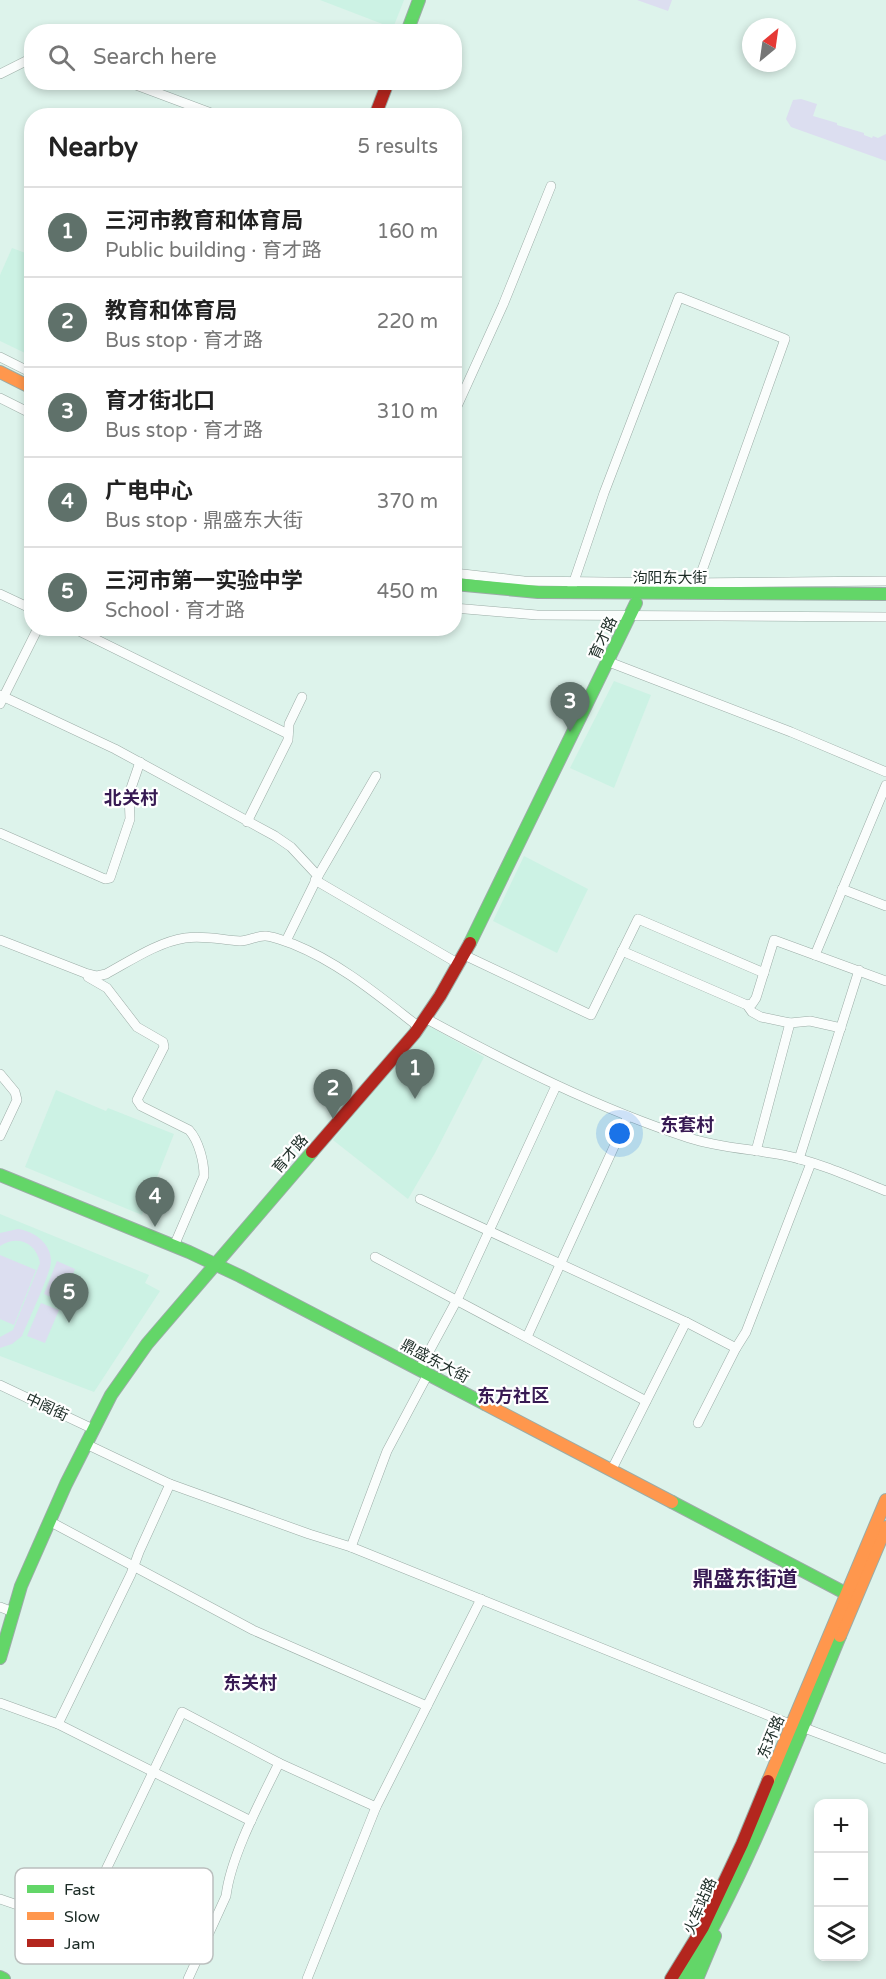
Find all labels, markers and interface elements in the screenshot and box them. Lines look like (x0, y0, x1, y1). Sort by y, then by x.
north arrow (742, 18, 796, 72)
search box (24, 24, 462, 90)
icon: search (45, 41, 78, 74)
text: Search here (93, 44, 217, 70)
text: Nearby (48, 132, 138, 163)
text: 5 results (358, 135, 438, 159)
text: 三河市教育和体育局 (105, 208, 303, 234)
text: 1 (61, 220, 74, 244)
text: 160 m (377, 220, 438, 244)
text: Public building · 育才路 (105, 239, 322, 263)
text: 教育和体育局 (105, 298, 237, 324)
text: 2 (61, 310, 74, 334)
text: 220 m (377, 310, 438, 334)
text: Bus stop · 育才路 (105, 329, 263, 353)
text: 育才街北口 (105, 388, 215, 414)
text: 3 (61, 400, 74, 424)
text: 310 m (377, 400, 438, 424)
text: Bus stop · 育才路 (105, 419, 263, 443)
text: 广电中心 (105, 478, 193, 504)
text: 4 (61, 490, 74, 514)
text: 370 m (377, 490, 438, 514)
text: Bus stop · 鼎盛东大街 (105, 509, 303, 533)
text: 三河市第一实验中学 (105, 568, 303, 594)
street label: 泃阳东大街 (632, 569, 708, 587)
text: 5 (61, 580, 74, 604)
text: 450 m (377, 580, 438, 604)
text: School · 育才路 (105, 599, 245, 623)
street label: 育才路 (585, 614, 621, 662)
pin: 3 (550, 682, 590, 732)
district label: 北关村 (104, 787, 158, 809)
pin: 1 (396, 1050, 434, 1099)
pin: 2 (314, 1070, 352, 1119)
district label: 东套村 (660, 1114, 714, 1136)
your location (605, 1119, 634, 1148)
street label: 育才路 (268, 1131, 312, 1177)
pin: 4 (136, 1178, 174, 1227)
pin: 5 (50, 1274, 88, 1323)
street label: 鼎盛东大街 (398, 1335, 472, 1387)
district label: 东方社区 (477, 1385, 549, 1407)
street label: 中阁街 (23, 1389, 71, 1425)
district label: 鼎盛东街道 (693, 1567, 798, 1592)
district label: 东关村 (223, 1672, 277, 1694)
street label: 东环路 (754, 1713, 788, 1761)
map controls (814, 1799, 868, 1961)
button: + (814, 1799, 868, 1853)
button: − (814, 1853, 868, 1907)
legend (15, 1868, 213, 1964)
street label: 火车站路 (680, 1875, 720, 1937)
text: Fast (64, 1880, 95, 1900)
text: Slow (64, 1907, 100, 1927)
button: layers (814, 1907, 868, 1961)
text: Jam (64, 1934, 95, 1954)

